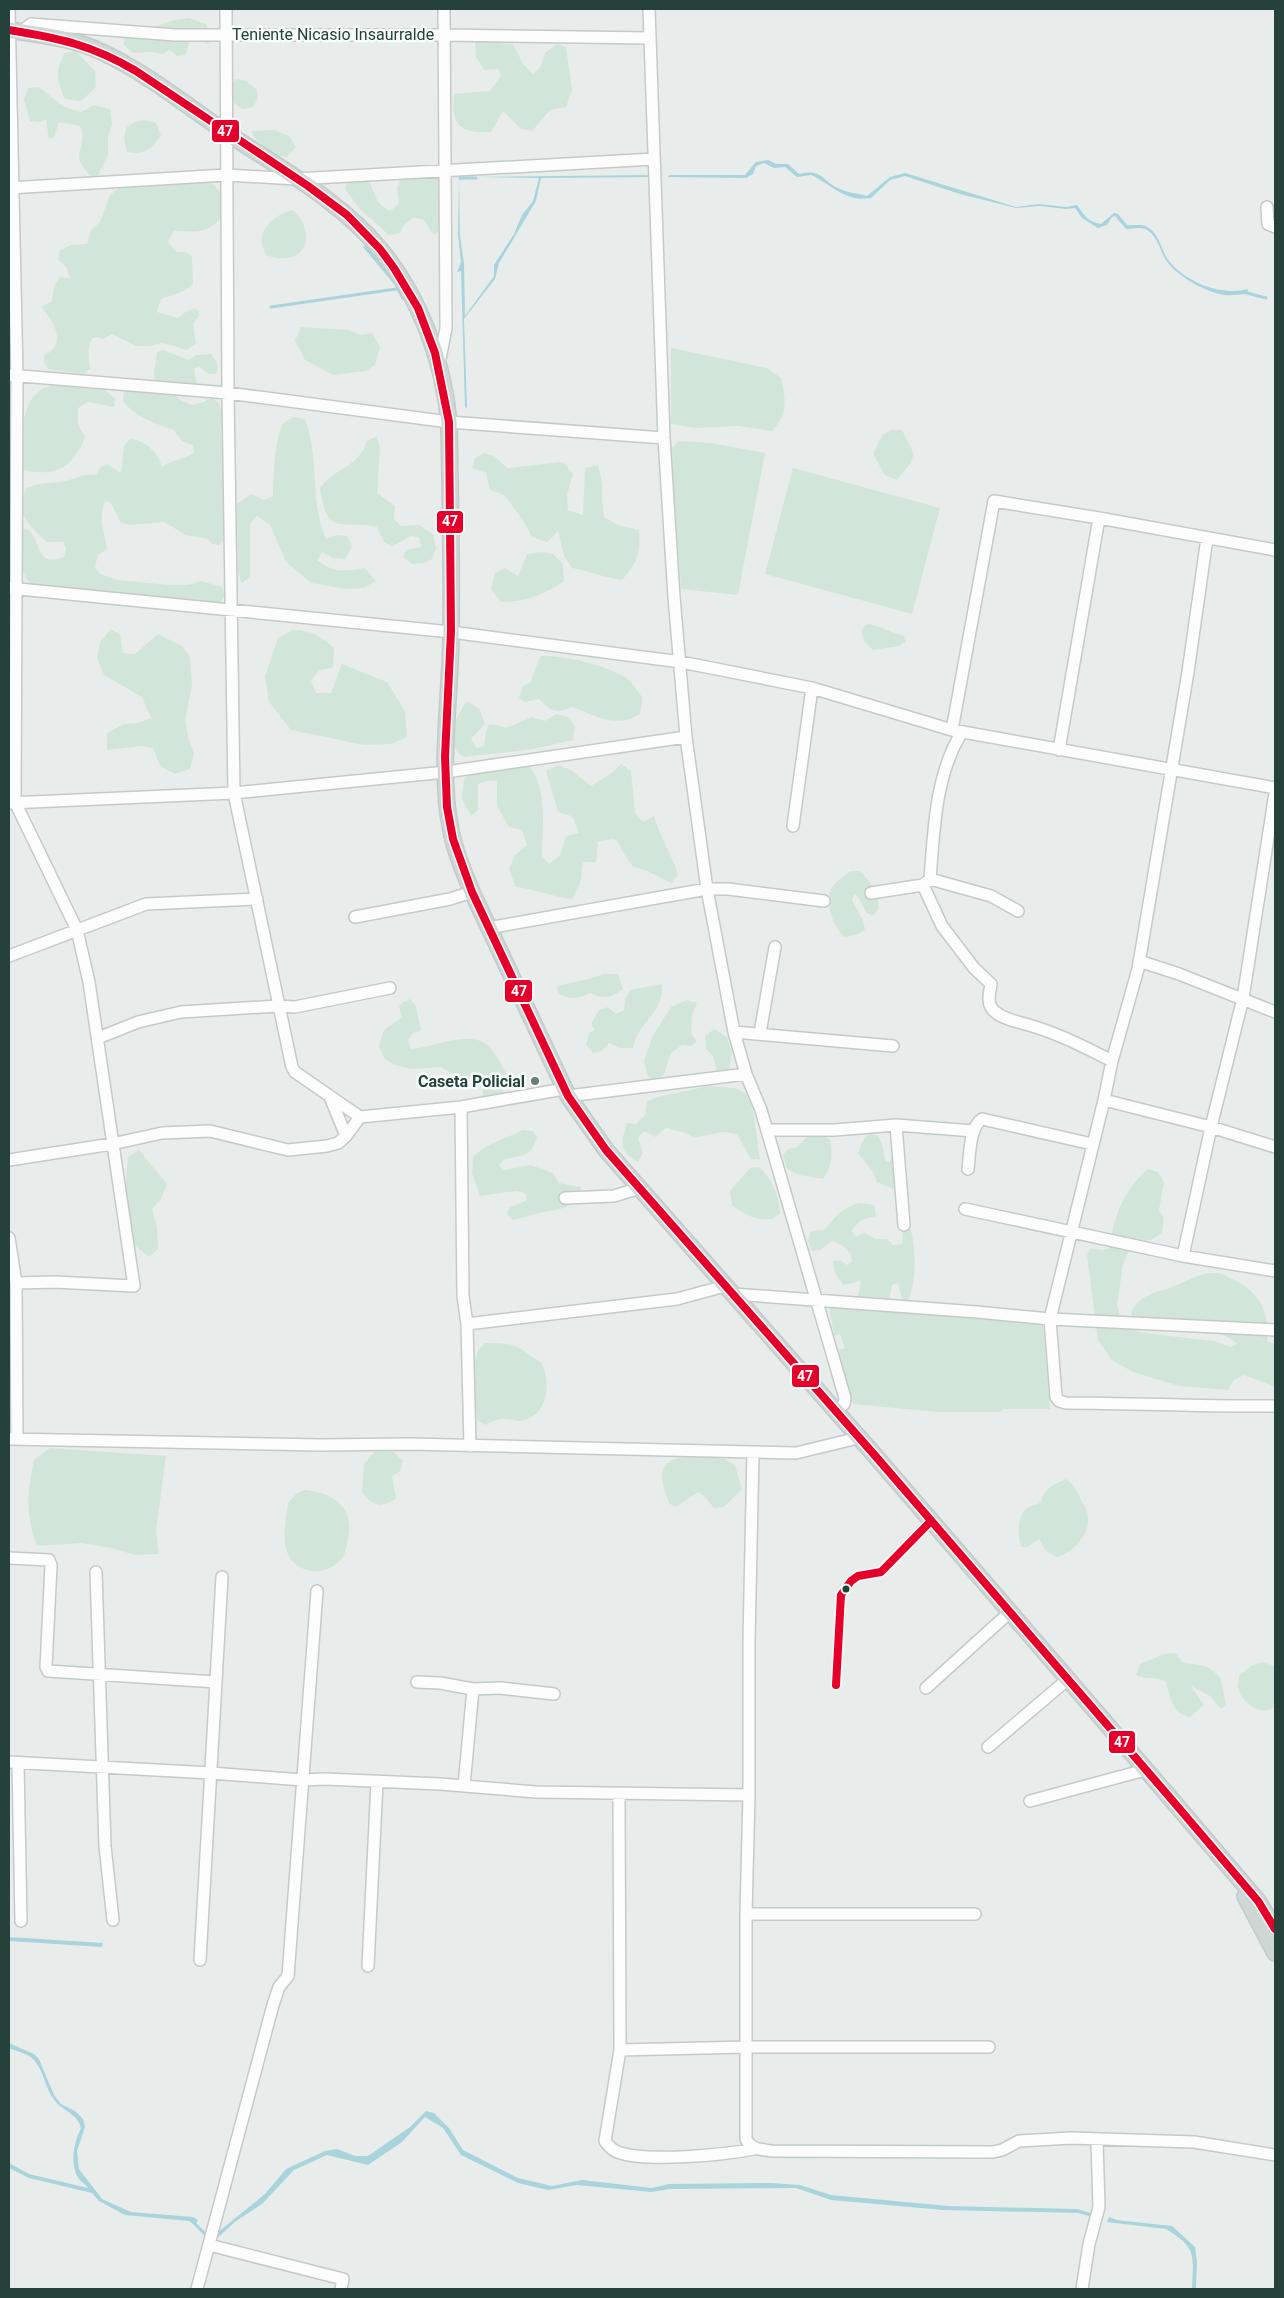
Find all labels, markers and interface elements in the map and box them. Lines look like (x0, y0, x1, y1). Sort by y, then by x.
street label: Teniente Nicasio Insaurralde (232, 25, 434, 44)
line badge: 47 (211, 119, 240, 143)
text: 47 (217, 123, 233, 139)
line badge: 47 (436, 510, 464, 534)
text: 47 (442, 513, 458, 529)
line badge: 47 (504, 979, 533, 1003)
text: 47 (511, 983, 527, 999)
place label: Caseta Policial (418, 1072, 525, 1091)
marker: Caseta Policial (529, 1075, 541, 1087)
line badge: 47 (791, 1364, 820, 1388)
text: 47 (797, 1368, 813, 1384)
unlabelled marker (841, 1584, 851, 1594)
line badge: 47 (1108, 1730, 1136, 1754)
text: 47 (1114, 1734, 1130, 1750)

